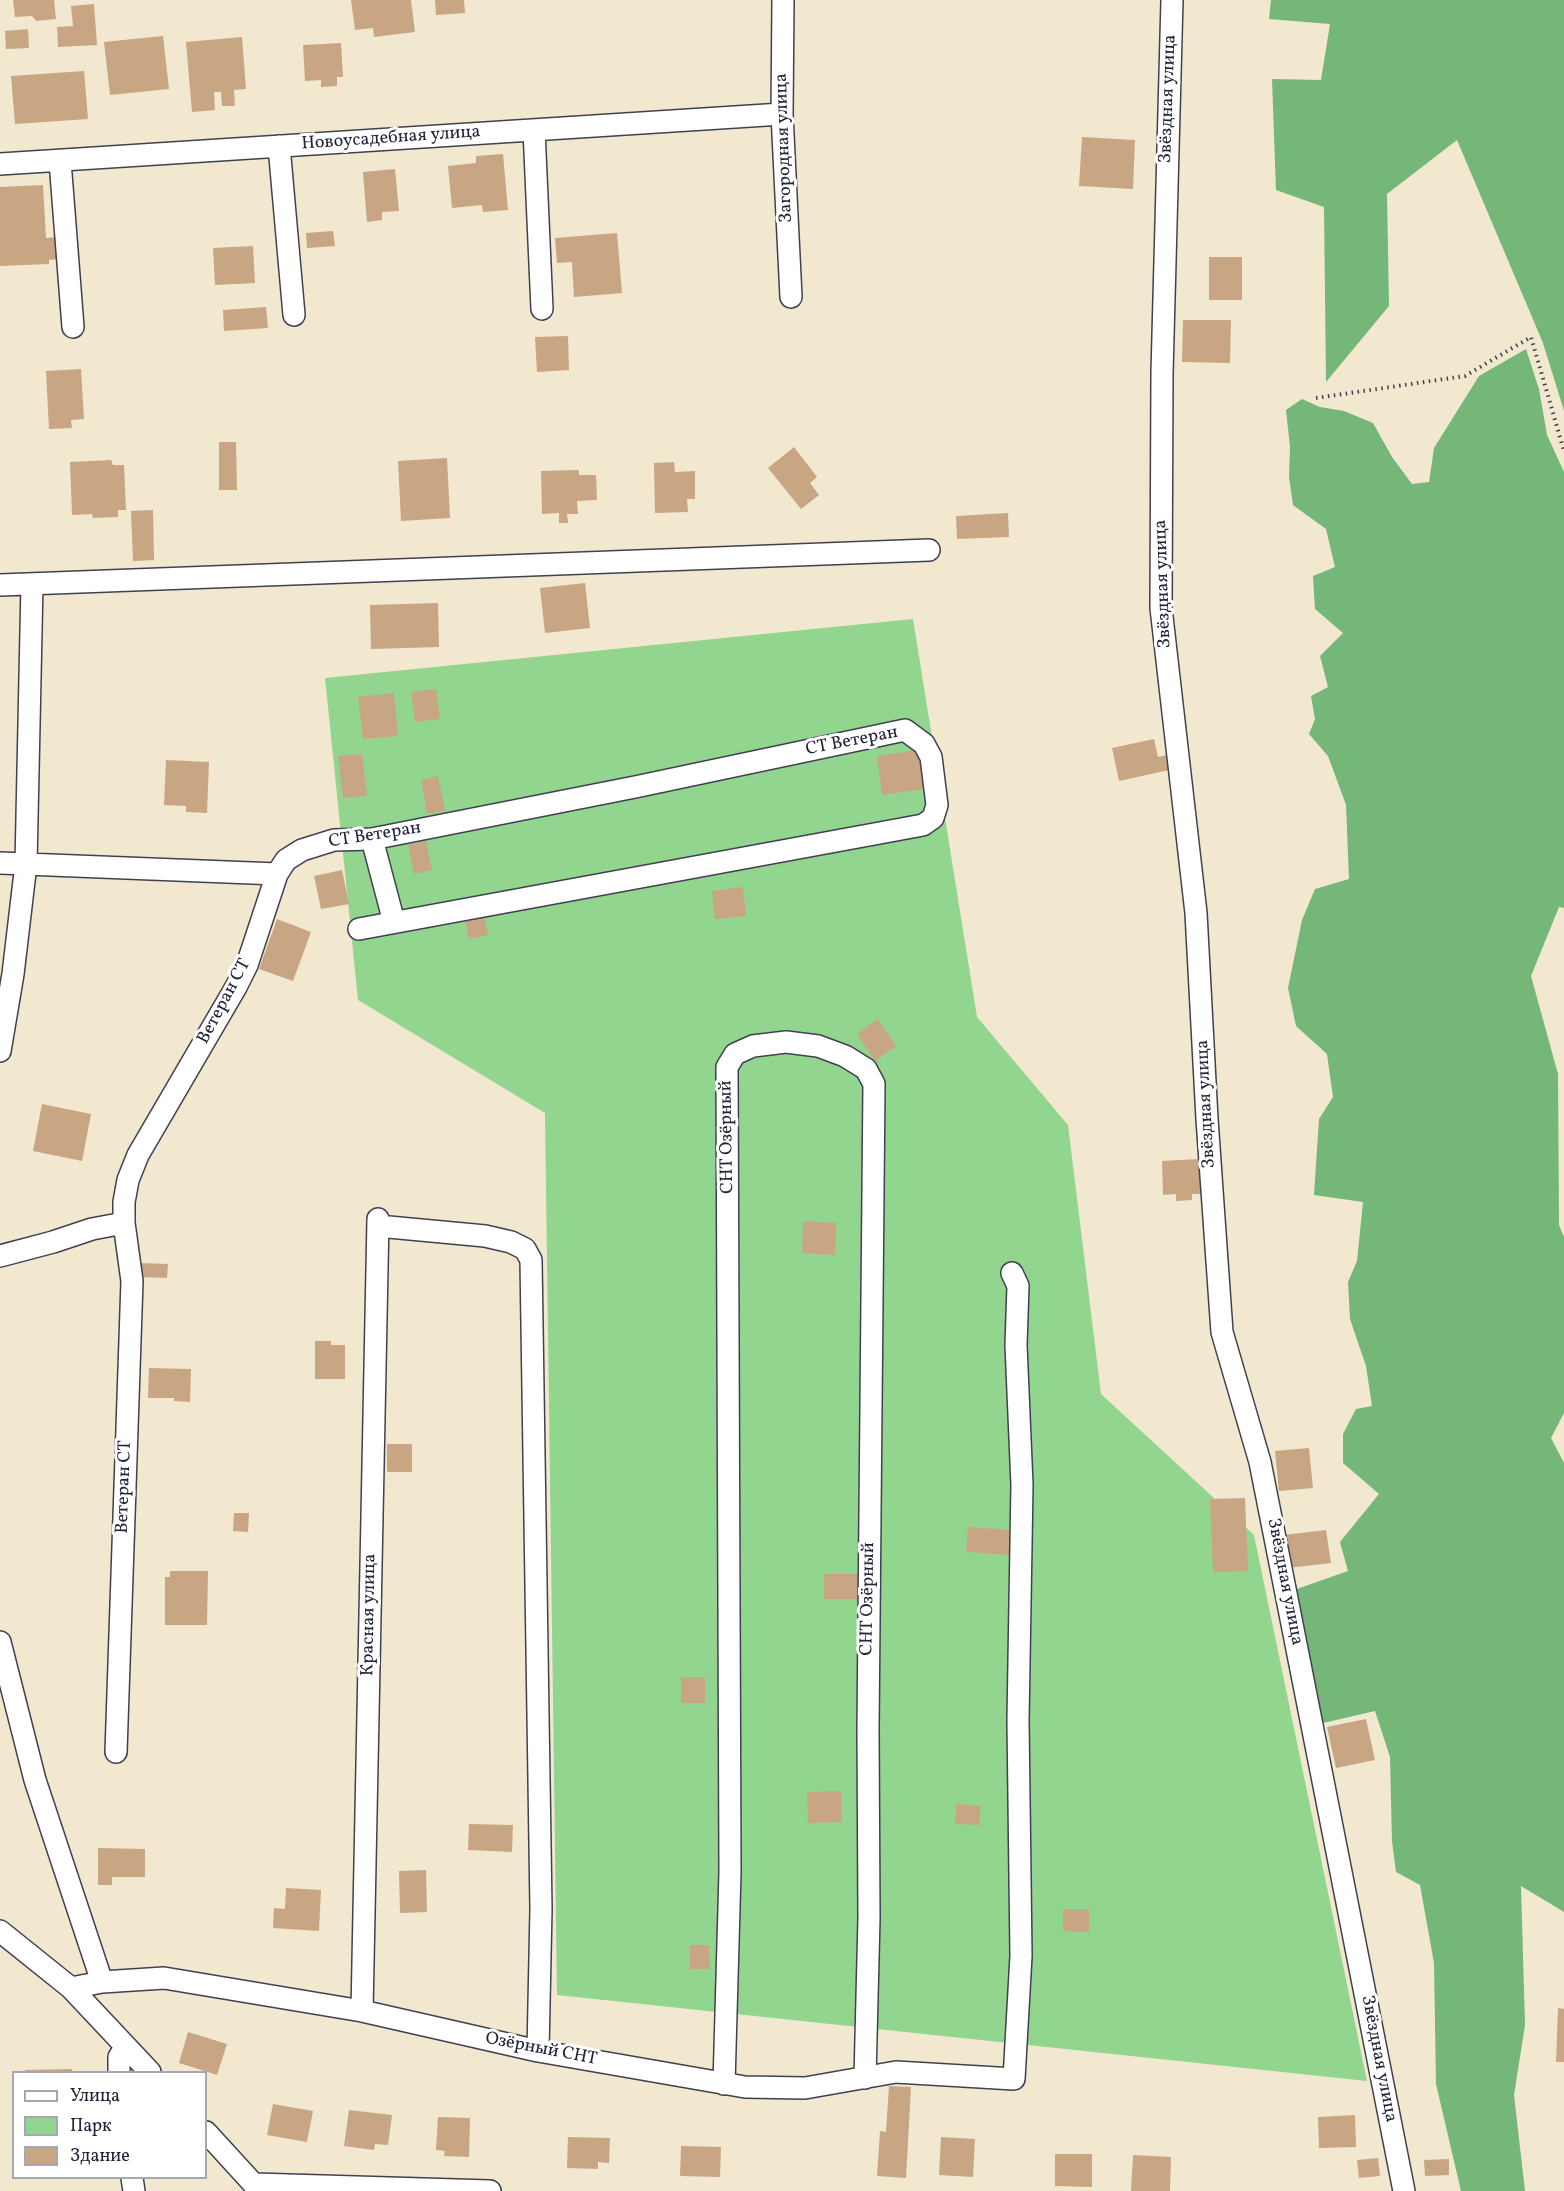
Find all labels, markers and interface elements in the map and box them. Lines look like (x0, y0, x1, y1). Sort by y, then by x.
street label: Звёздная улица (1156, 34, 1182, 164)
street label: Загородная улица (772, 73, 798, 223)
street label: Новоусадебная улица (301, 122, 481, 156)
street label: Звёздная улица (1151, 519, 1177, 649)
street label: СТ Ветеран (804, 722, 900, 762)
street label: СТ Ветеран (327, 818, 423, 854)
street label: Ветеран СТ (194, 956, 256, 1048)
street label: Звёздная улица (1193, 1039, 1221, 1169)
street label: СНТ Озёрный (716, 1080, 740, 1194)
street label: Ветеран СТ (113, 1440, 137, 1534)
street label: Звёздная улица (1261, 1517, 1307, 1647)
street label: СНТ Озёрный (857, 1542, 881, 1656)
street label: Красная улица (358, 1554, 382, 1676)
street label: Звёздная улица (1355, 1994, 1401, 2124)
street label: Озёрный СНТ (483, 2029, 599, 2071)
legend (12, 2071, 207, 2179)
text: Улица (70, 2084, 120, 2109)
text: Парк (70, 2114, 112, 2139)
text: Здание (70, 2144, 130, 2169)

